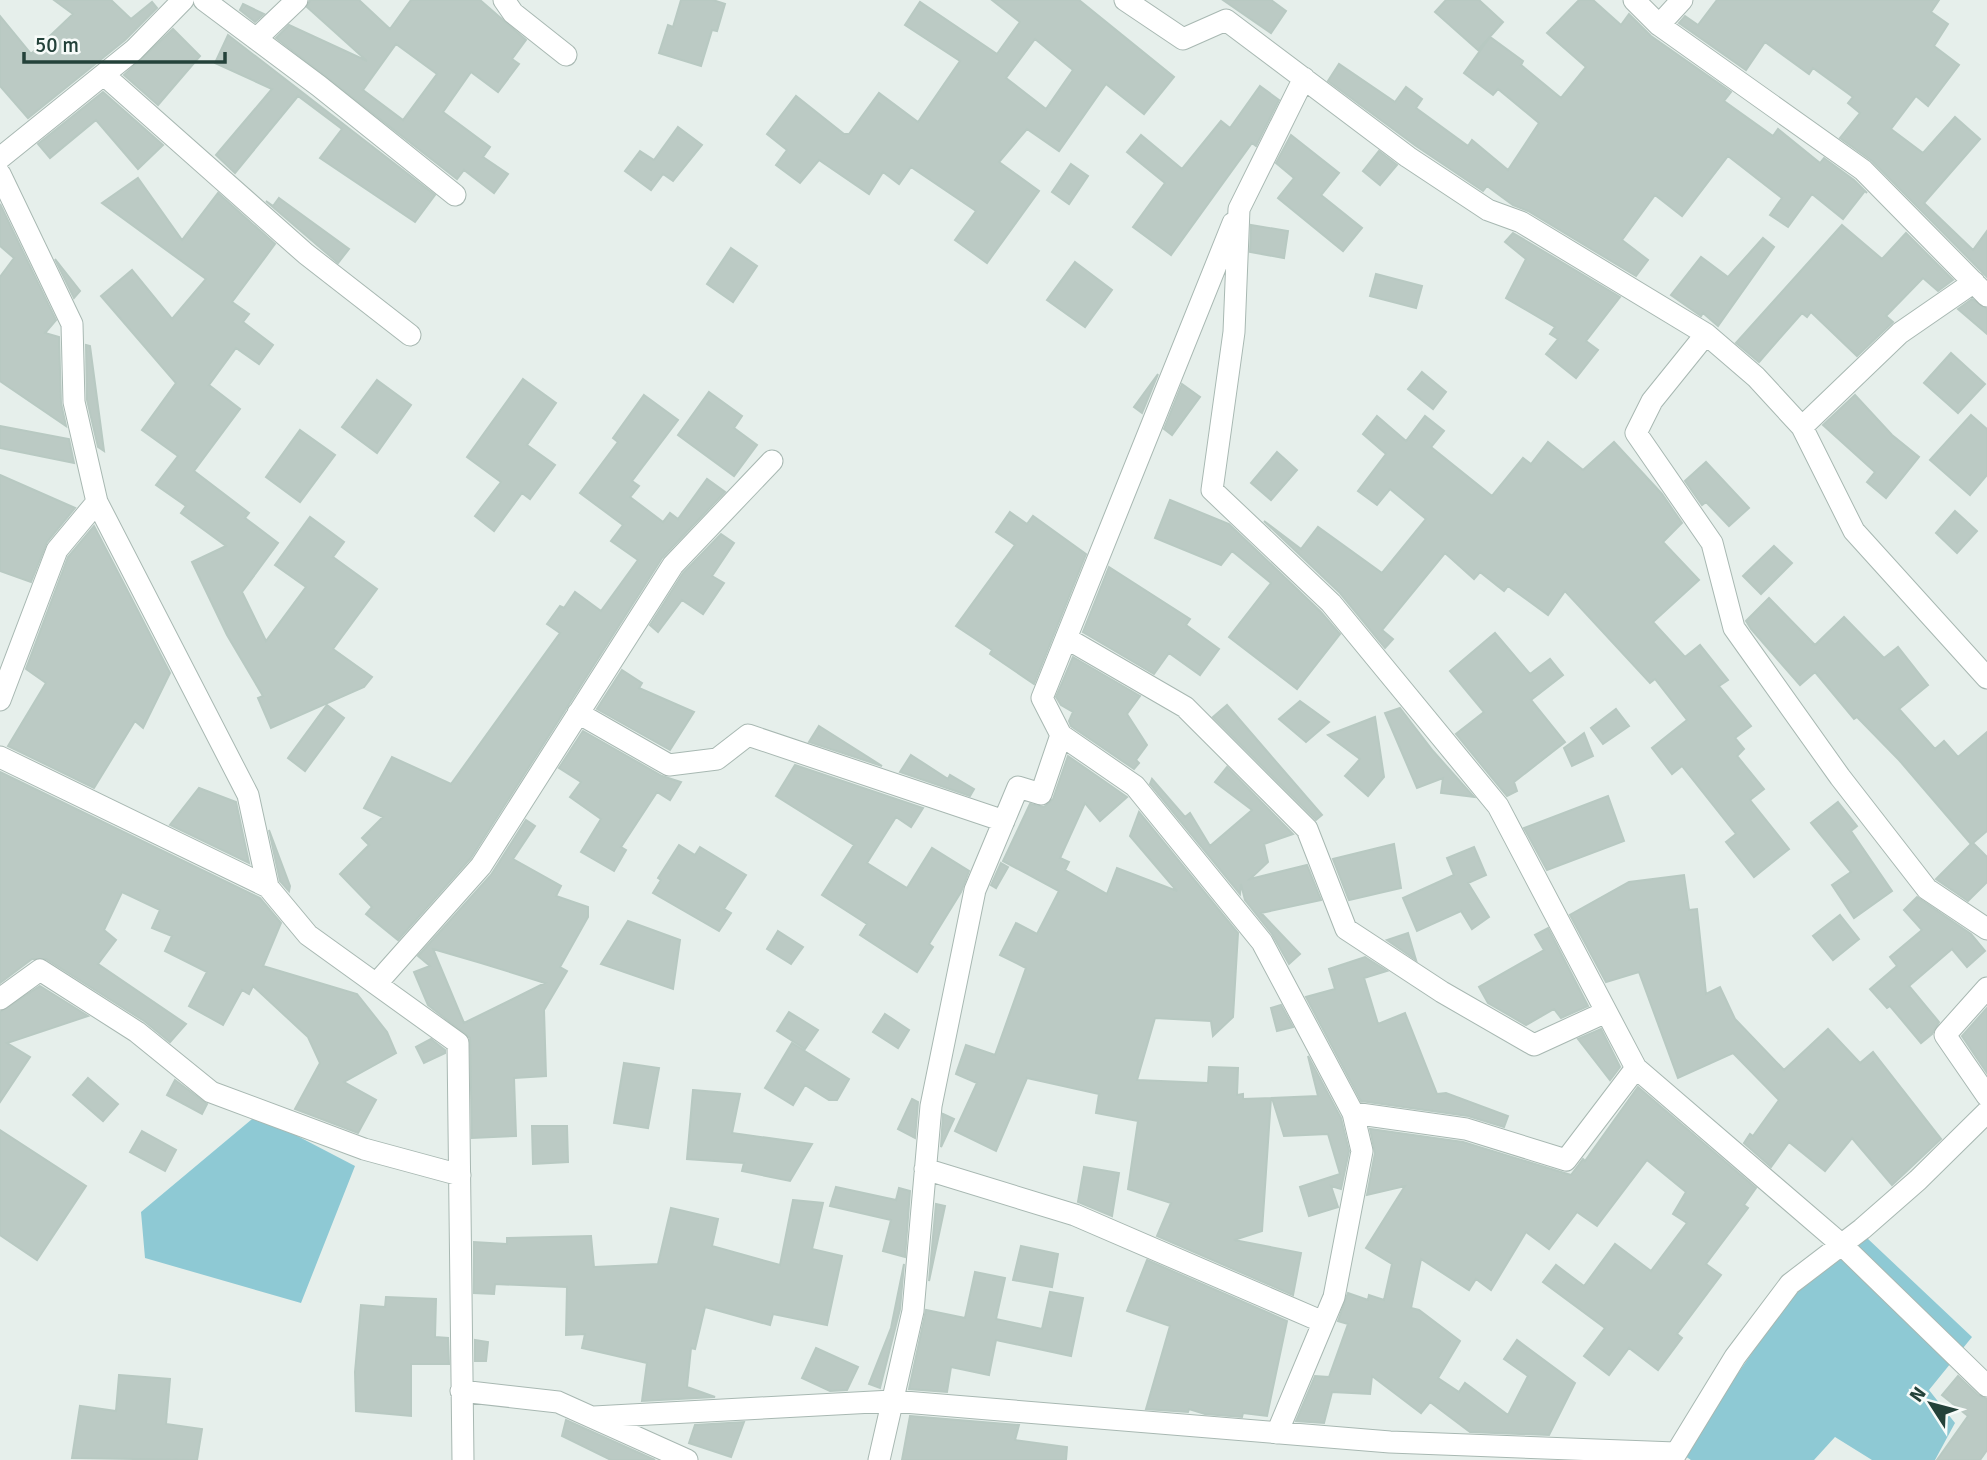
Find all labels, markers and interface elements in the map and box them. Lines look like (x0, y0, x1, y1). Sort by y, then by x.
scale bar (24, 21, 226, 65)
text: 50 m (35, 32, 79, 58)
north arrow (1896, 1369, 1966, 1439)
text: N (1904, 1382, 1932, 1407)

